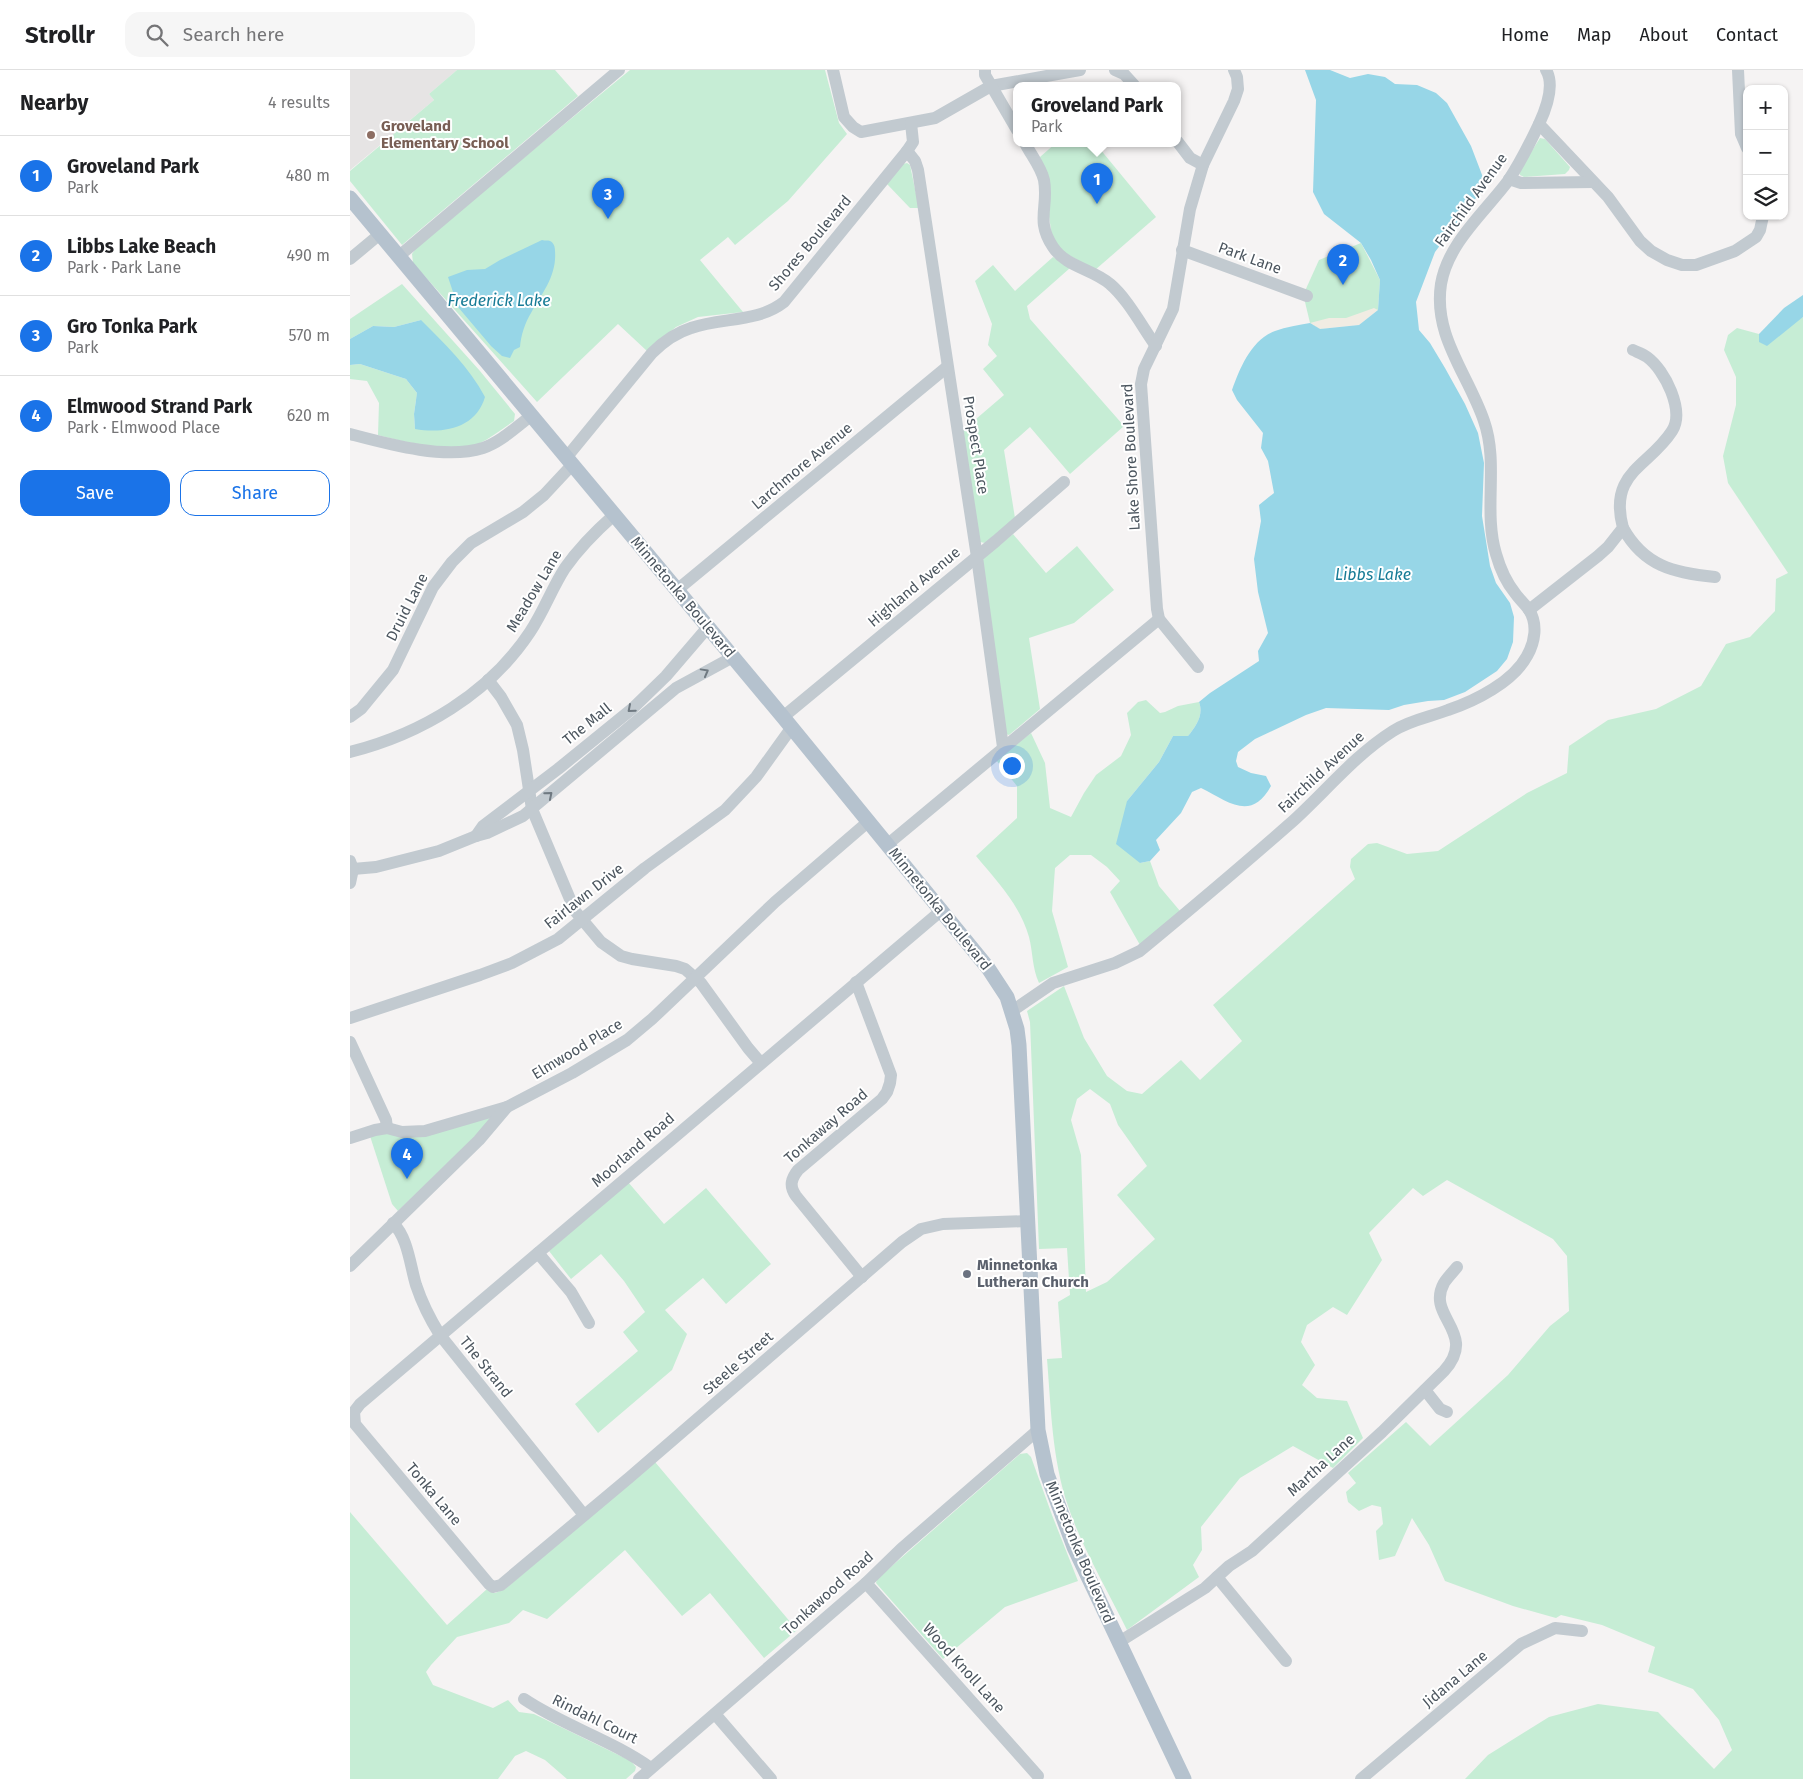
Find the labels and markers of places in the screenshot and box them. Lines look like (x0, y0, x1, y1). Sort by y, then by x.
place label: Groveland Elementary School (381, 117, 509, 152)
marker: Groveland Elementary School (365, 129, 377, 141)
pin: 1 (1081, 163, 1113, 204)
pin: 3 (592, 178, 624, 219)
pin: 2 (1327, 244, 1359, 285)
pin: 4 (391, 1138, 423, 1179)
place label: Minnetonka Lutheran Church (977, 1256, 1089, 1291)
marker: Minnetonka Lutheran Church (961, 1268, 973, 1280)

